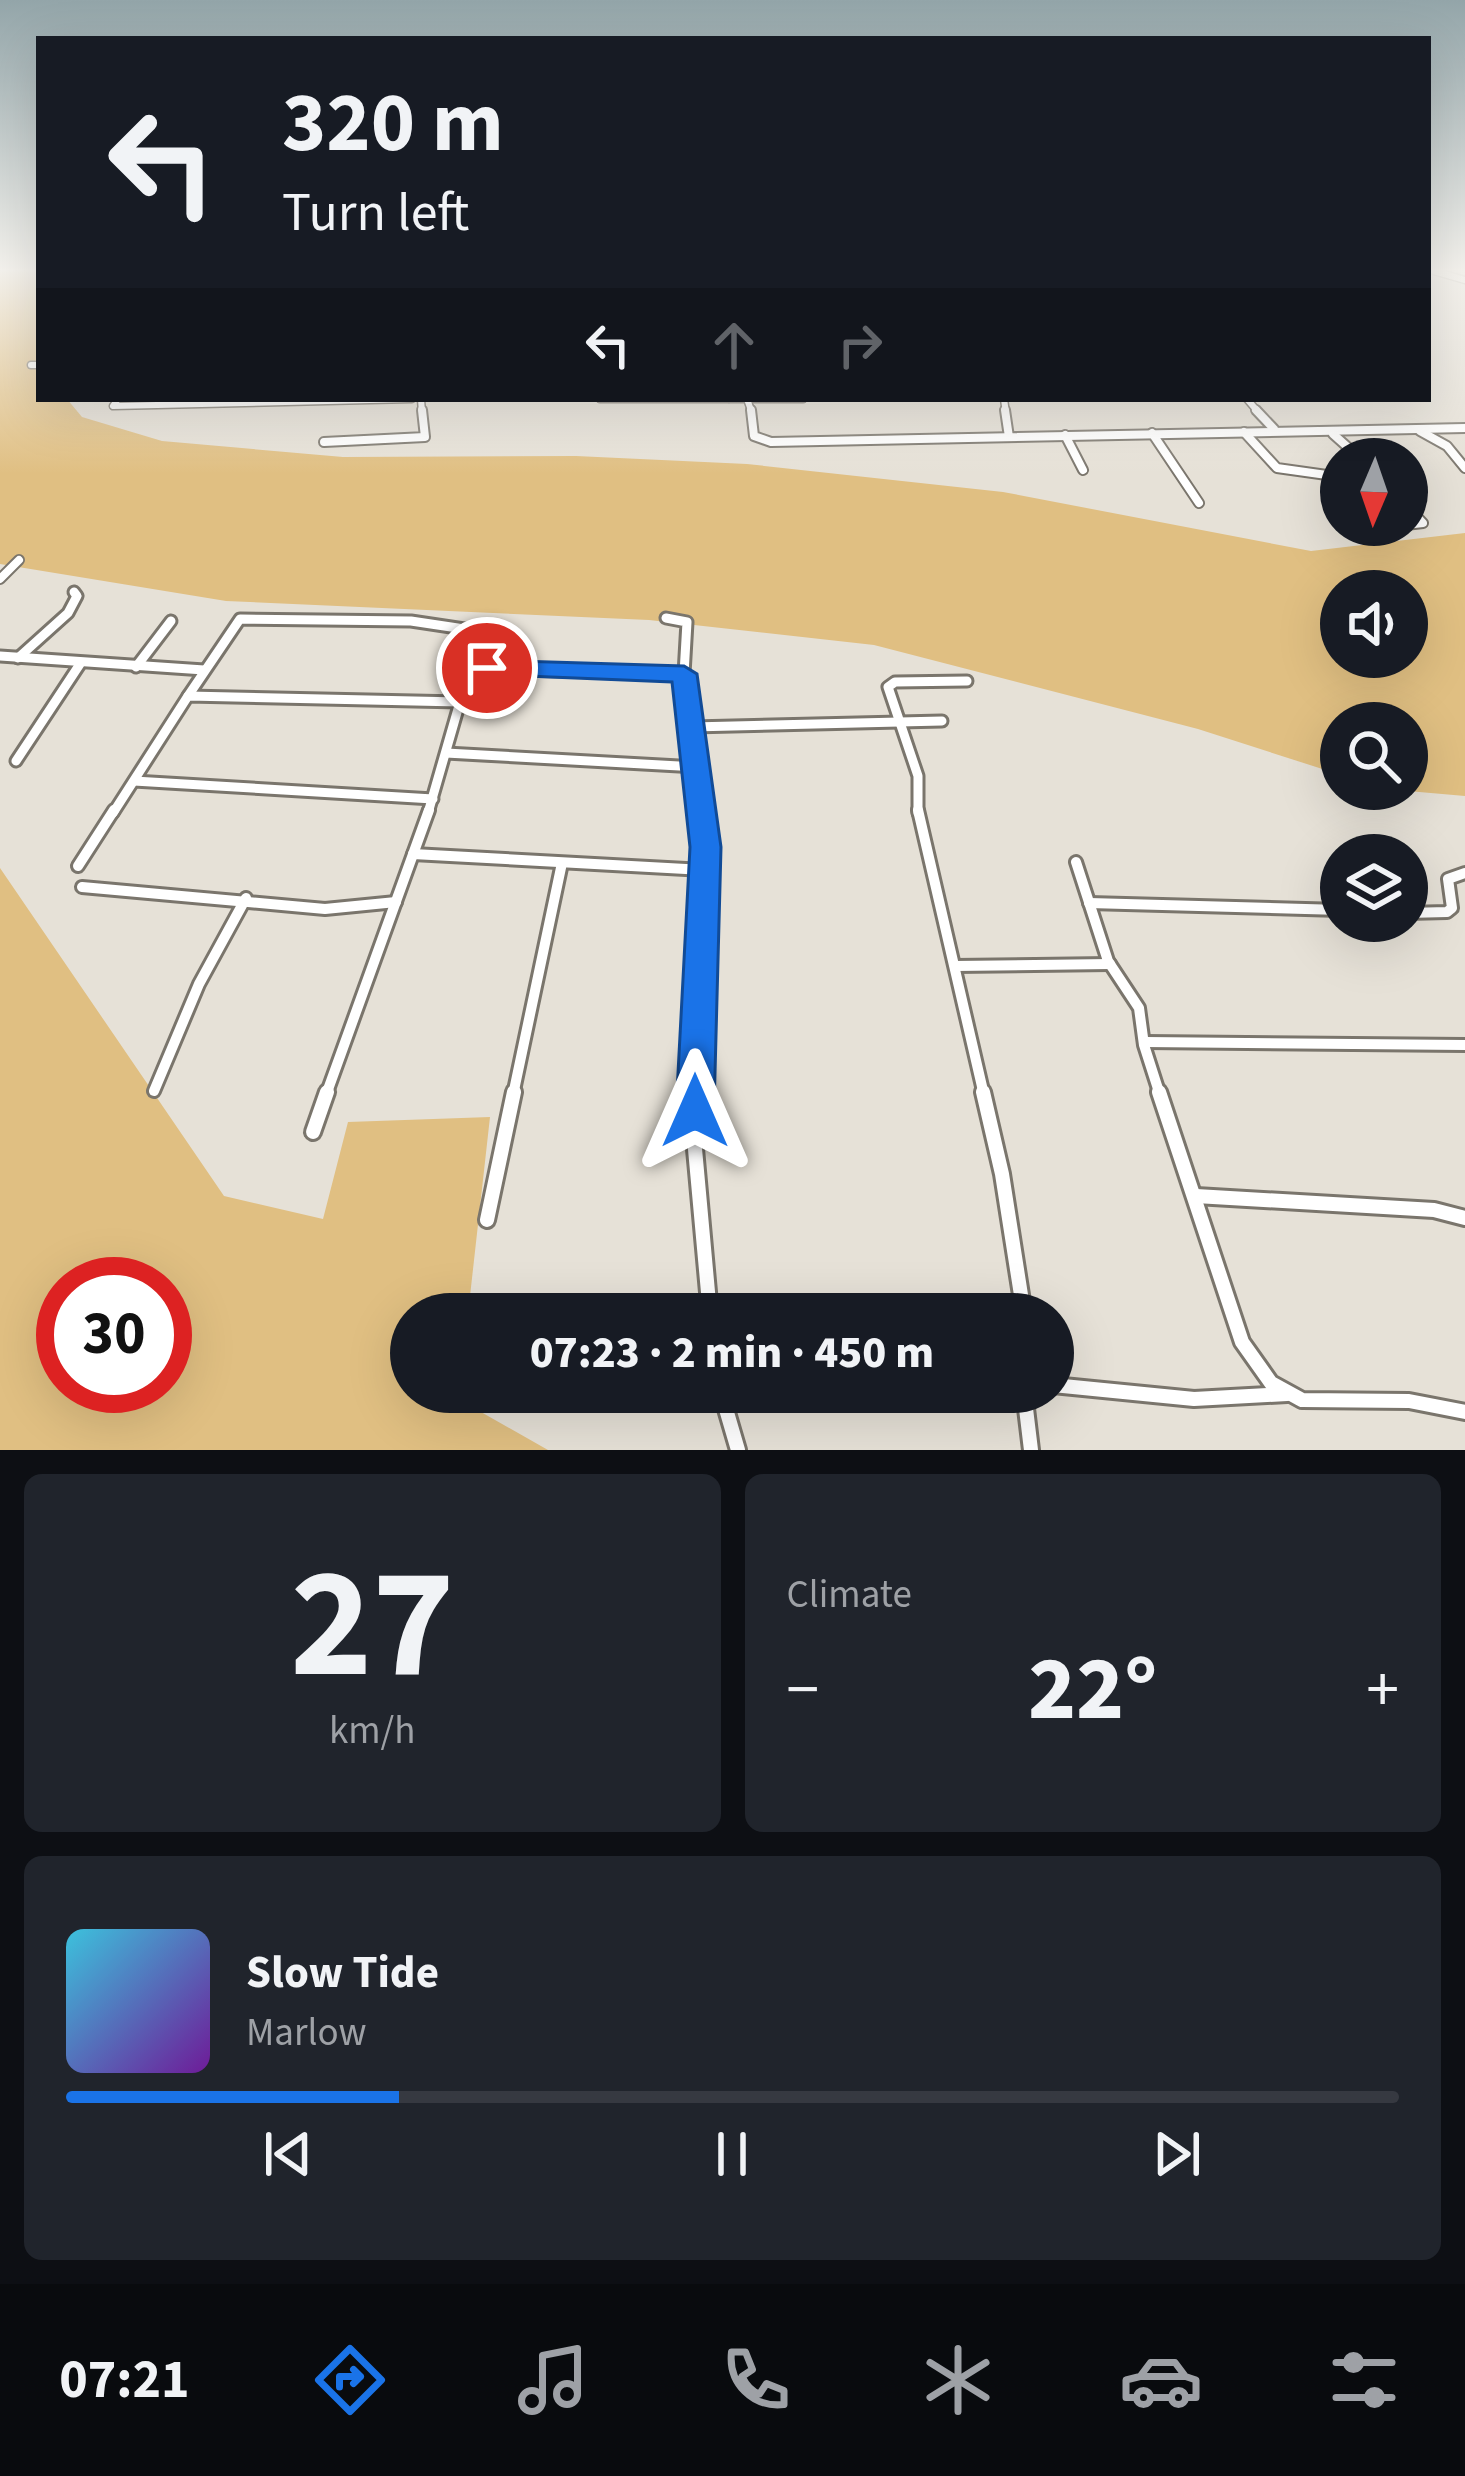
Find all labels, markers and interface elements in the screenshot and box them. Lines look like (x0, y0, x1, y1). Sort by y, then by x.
text: 320 m (282, 64, 504, 184)
icon: left (84, 84, 240, 240)
text: Turn left (282, 175, 469, 252)
icon: left (575, 312, 641, 378)
icon: ahead (701, 312, 767, 378)
icon: right (827, 312, 893, 378)
north arrow (1320, 438, 1428, 546)
map controls (1320, 438, 1428, 942)
button: sound (1320, 570, 1428, 678)
pin (436, 617, 538, 719)
icon: arrive (454, 635, 520, 701)
button: search (1320, 702, 1428, 810)
button: layers (1320, 834, 1428, 942)
position arrow (632, 1048, 758, 1174)
speed limit sign: 30 (36, 1257, 192, 1413)
text: 07:23 · 2 min · 450 m (530, 1321, 934, 1385)
text: 27 (290, 1514, 455, 1736)
text: Climate (787, 1567, 912, 1623)
text: 22° (1028, 1626, 1158, 1754)
text: − (787, 1643, 819, 1737)
text: + (1366, 1643, 1399, 1737)
text: km/h (329, 1703, 416, 1759)
text: Slow Tide (246, 1941, 439, 2005)
text: Marlow (246, 2005, 367, 2061)
icon: previous (255, 2121, 321, 2187)
icon: pause (699, 2121, 765, 2187)
icon: next (1144, 2121, 1210, 2187)
icon: directions (308, 2338, 392, 2422)
icon: music (511, 2338, 595, 2422)
icon: phone (714, 2338, 798, 2422)
icon: climate (916, 2338, 1000, 2422)
icon: car (1119, 2338, 1203, 2422)
icon: filters (1322, 2338, 1406, 2422)
text: 07:21 (59, 2342, 190, 2419)

